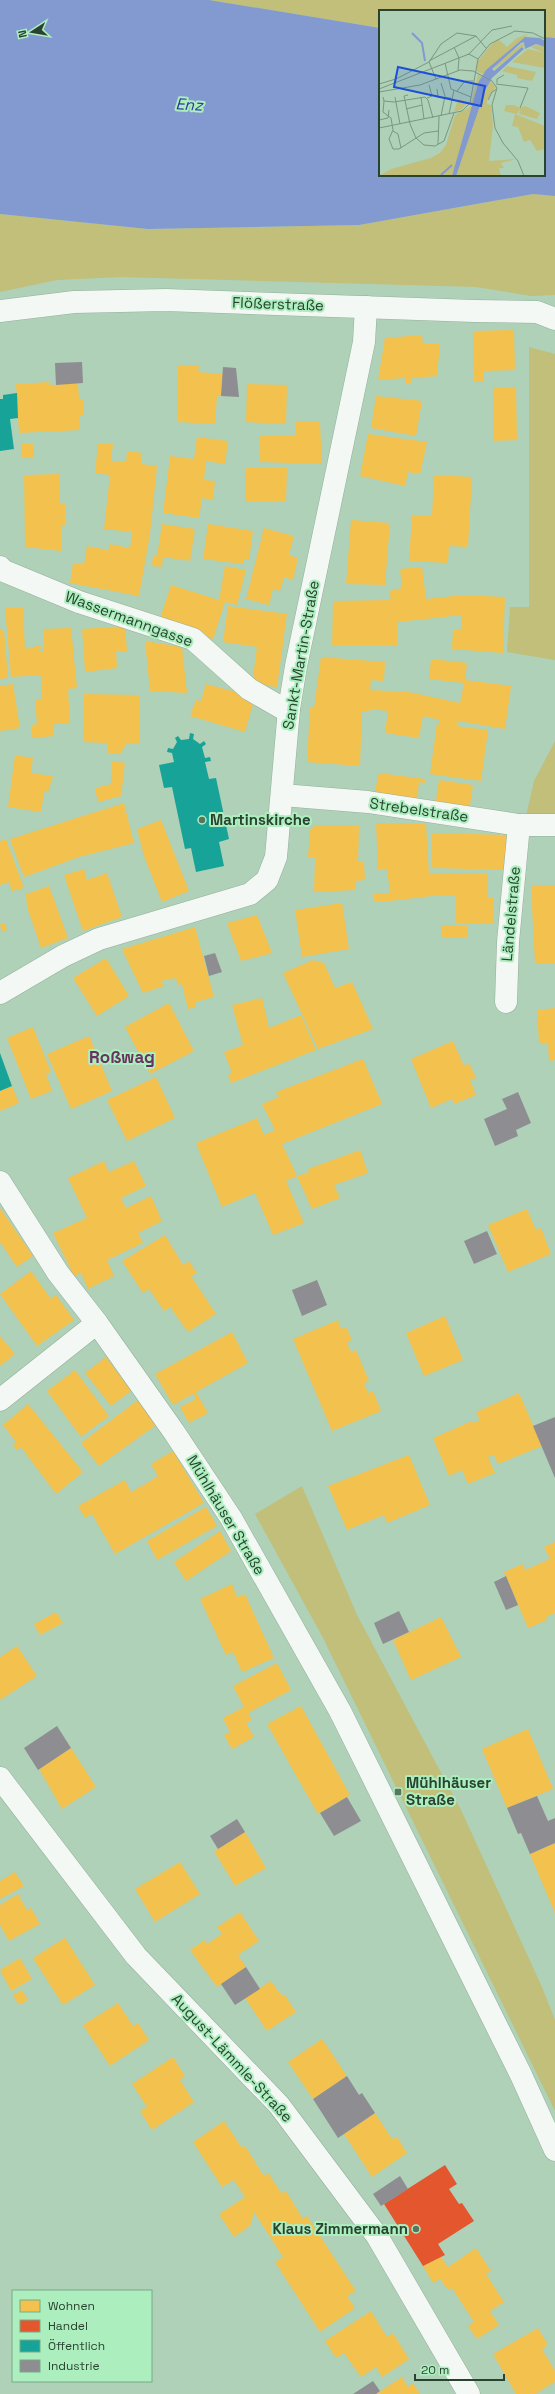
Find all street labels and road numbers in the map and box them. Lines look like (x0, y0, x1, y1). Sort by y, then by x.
street label: Flößerstraße (232, 292, 324, 315)
street label: Sankt-Martin-Straße (278, 579, 323, 731)
street label: Wassermanngasse (63, 587, 196, 651)
street label: Strebelstraße (368, 793, 470, 826)
street label: Ländelstraße (497, 866, 524, 962)
street label: Mühlhäuser Straße (183, 1451, 270, 1578)
street label: August-Lämmle-Straße (168, 1989, 297, 2126)

